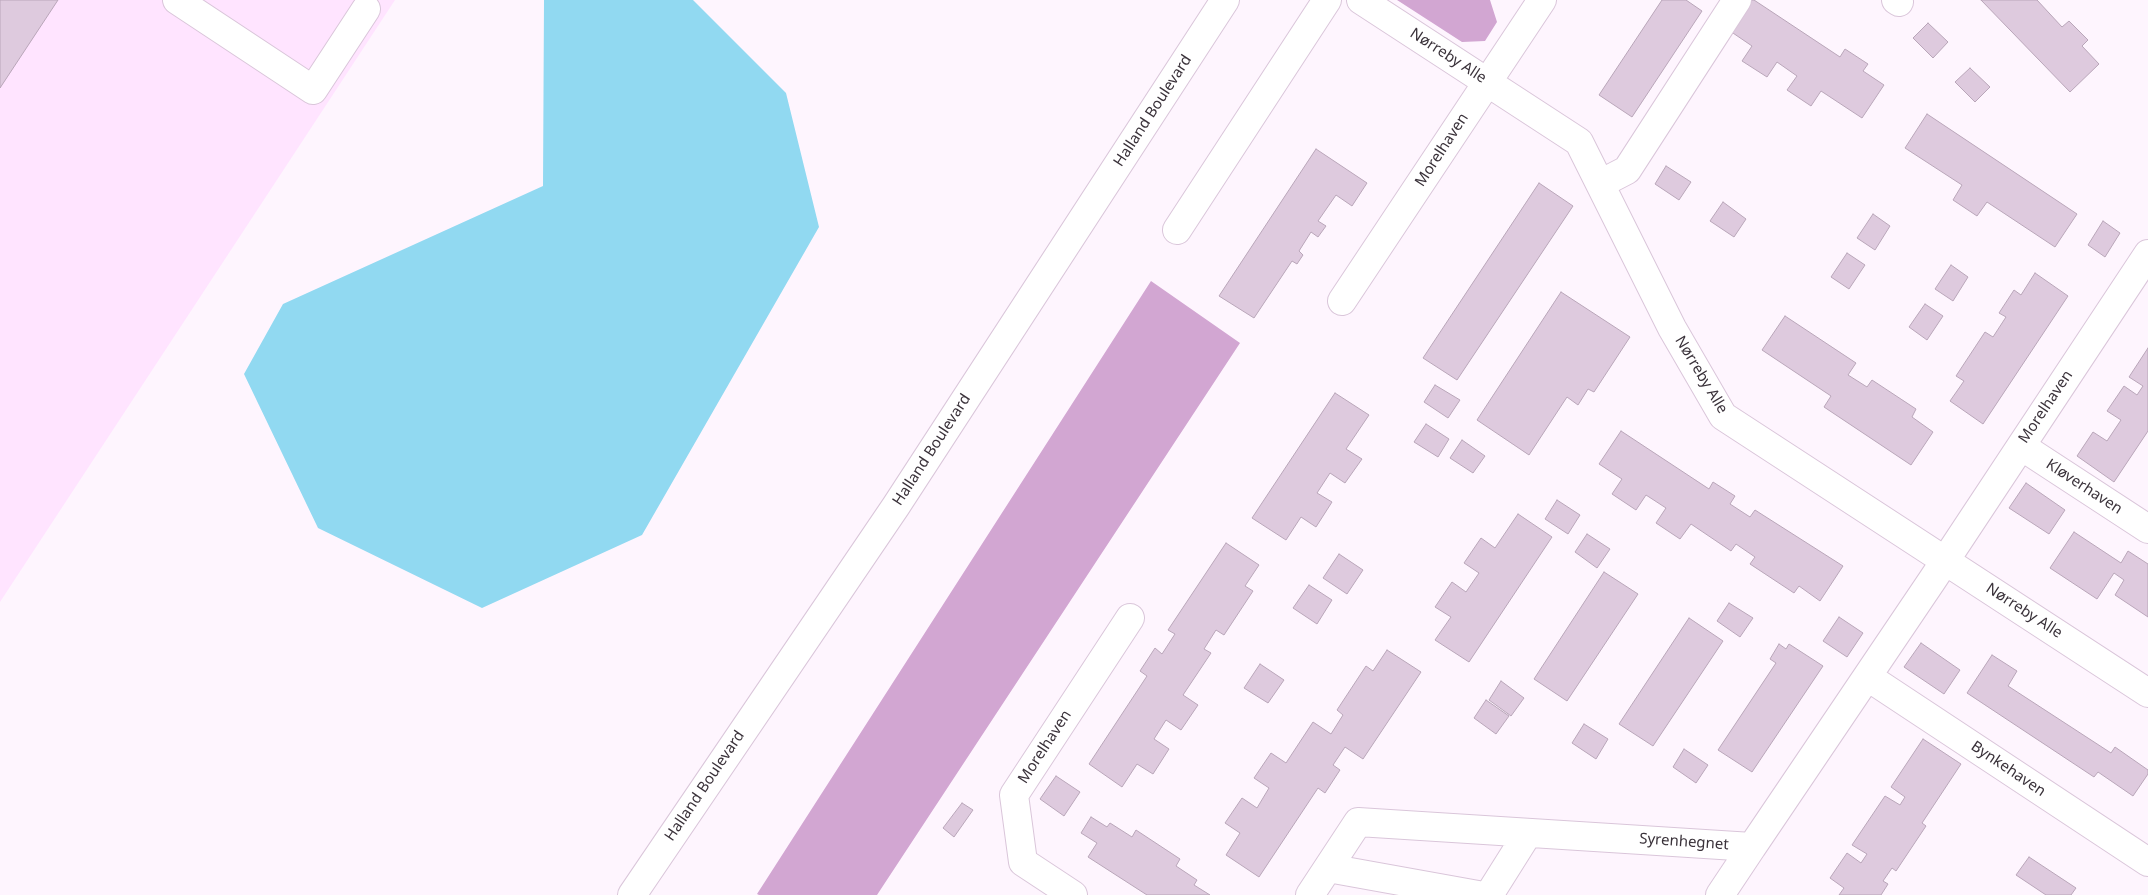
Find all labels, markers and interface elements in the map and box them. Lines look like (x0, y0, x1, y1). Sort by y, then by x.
street label: Nørreby Alle (1406, 25, 1490, 87)
street label: Halland Boulevard (1110, 52, 1196, 170)
street label: Morelhaven (1412, 110, 1472, 190)
street label: Nørreby Alle (1671, 333, 1731, 417)
street label: Morelhaven (2015, 367, 2077, 447)
street label: Halland Boulevard (889, 391, 975, 509)
street label: Kløverhaven (2043, 456, 2125, 518)
street label: Nørreby Alle (1982, 580, 2066, 642)
street label: Morelhaven (1015, 707, 1075, 787)
street label: Halland Boulevard (661, 727, 749, 845)
street label: Bynkehaven (1967, 737, 2049, 801)
street label: Syrenhegnet (1639, 830, 1729, 854)

